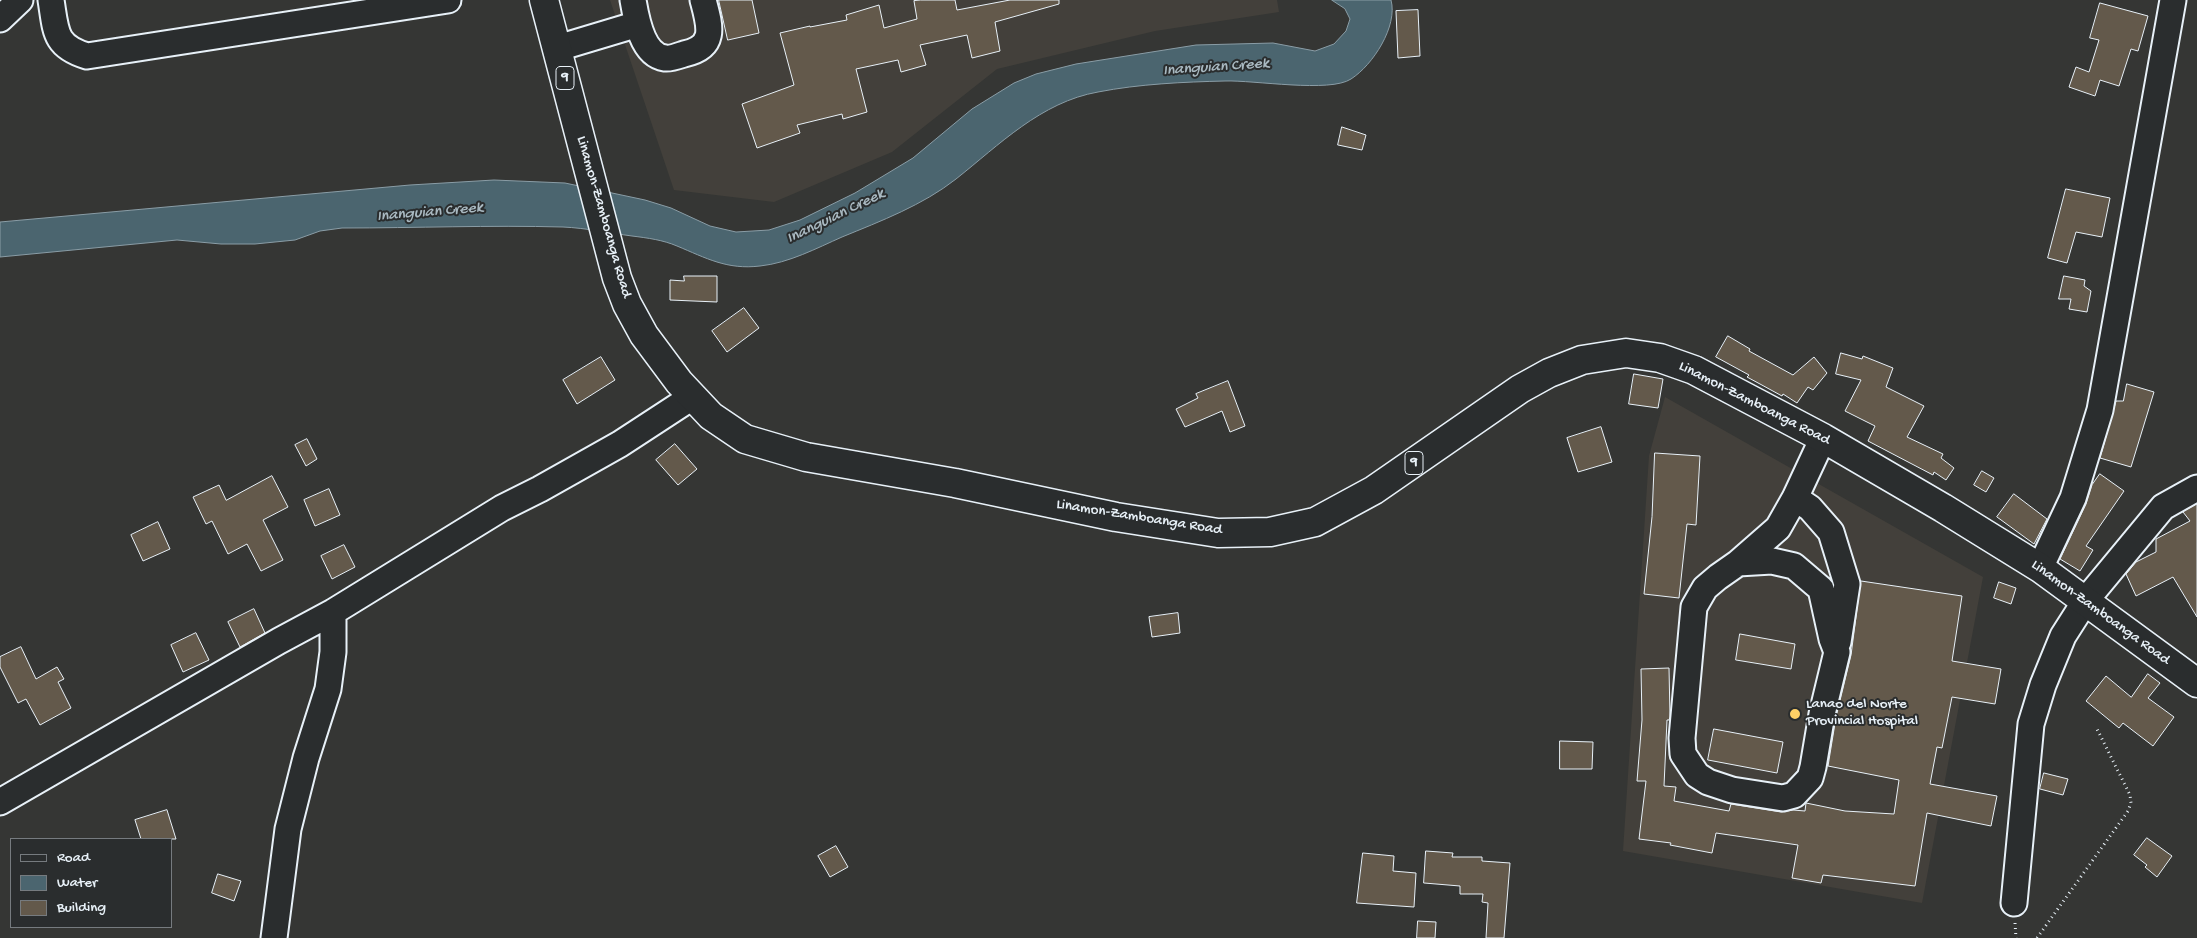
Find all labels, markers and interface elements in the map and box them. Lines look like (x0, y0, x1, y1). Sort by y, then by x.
water label: Inanguian Creek (1162, 55, 1270, 81)
road number: 9 (556, 66, 574, 90)
street label: Linamon-Zamboanga Road (571, 134, 635, 300)
water label: Inanguian Creek (784, 185, 888, 249)
water label: Inanguian Creek (376, 199, 484, 227)
street label: Linamon-Zamboanga Road (1675, 358, 1833, 450)
road number: 9 (1405, 452, 1423, 474)
street label: Linamon-Zamboanga Road (1055, 496, 1223, 540)
street label: Linamon-Zamboanga Road (2027, 556, 2173, 670)
place label: Lanao del Norte Provincial Hospital (1806, 696, 1918, 731)
marker: Lanao del Norte Provincial Hospital (1788, 707, 1802, 721)
legend (10, 838, 172, 928)
text: Road (57, 849, 90, 867)
text: Water (57, 874, 97, 892)
text: Building (57, 899, 106, 917)

